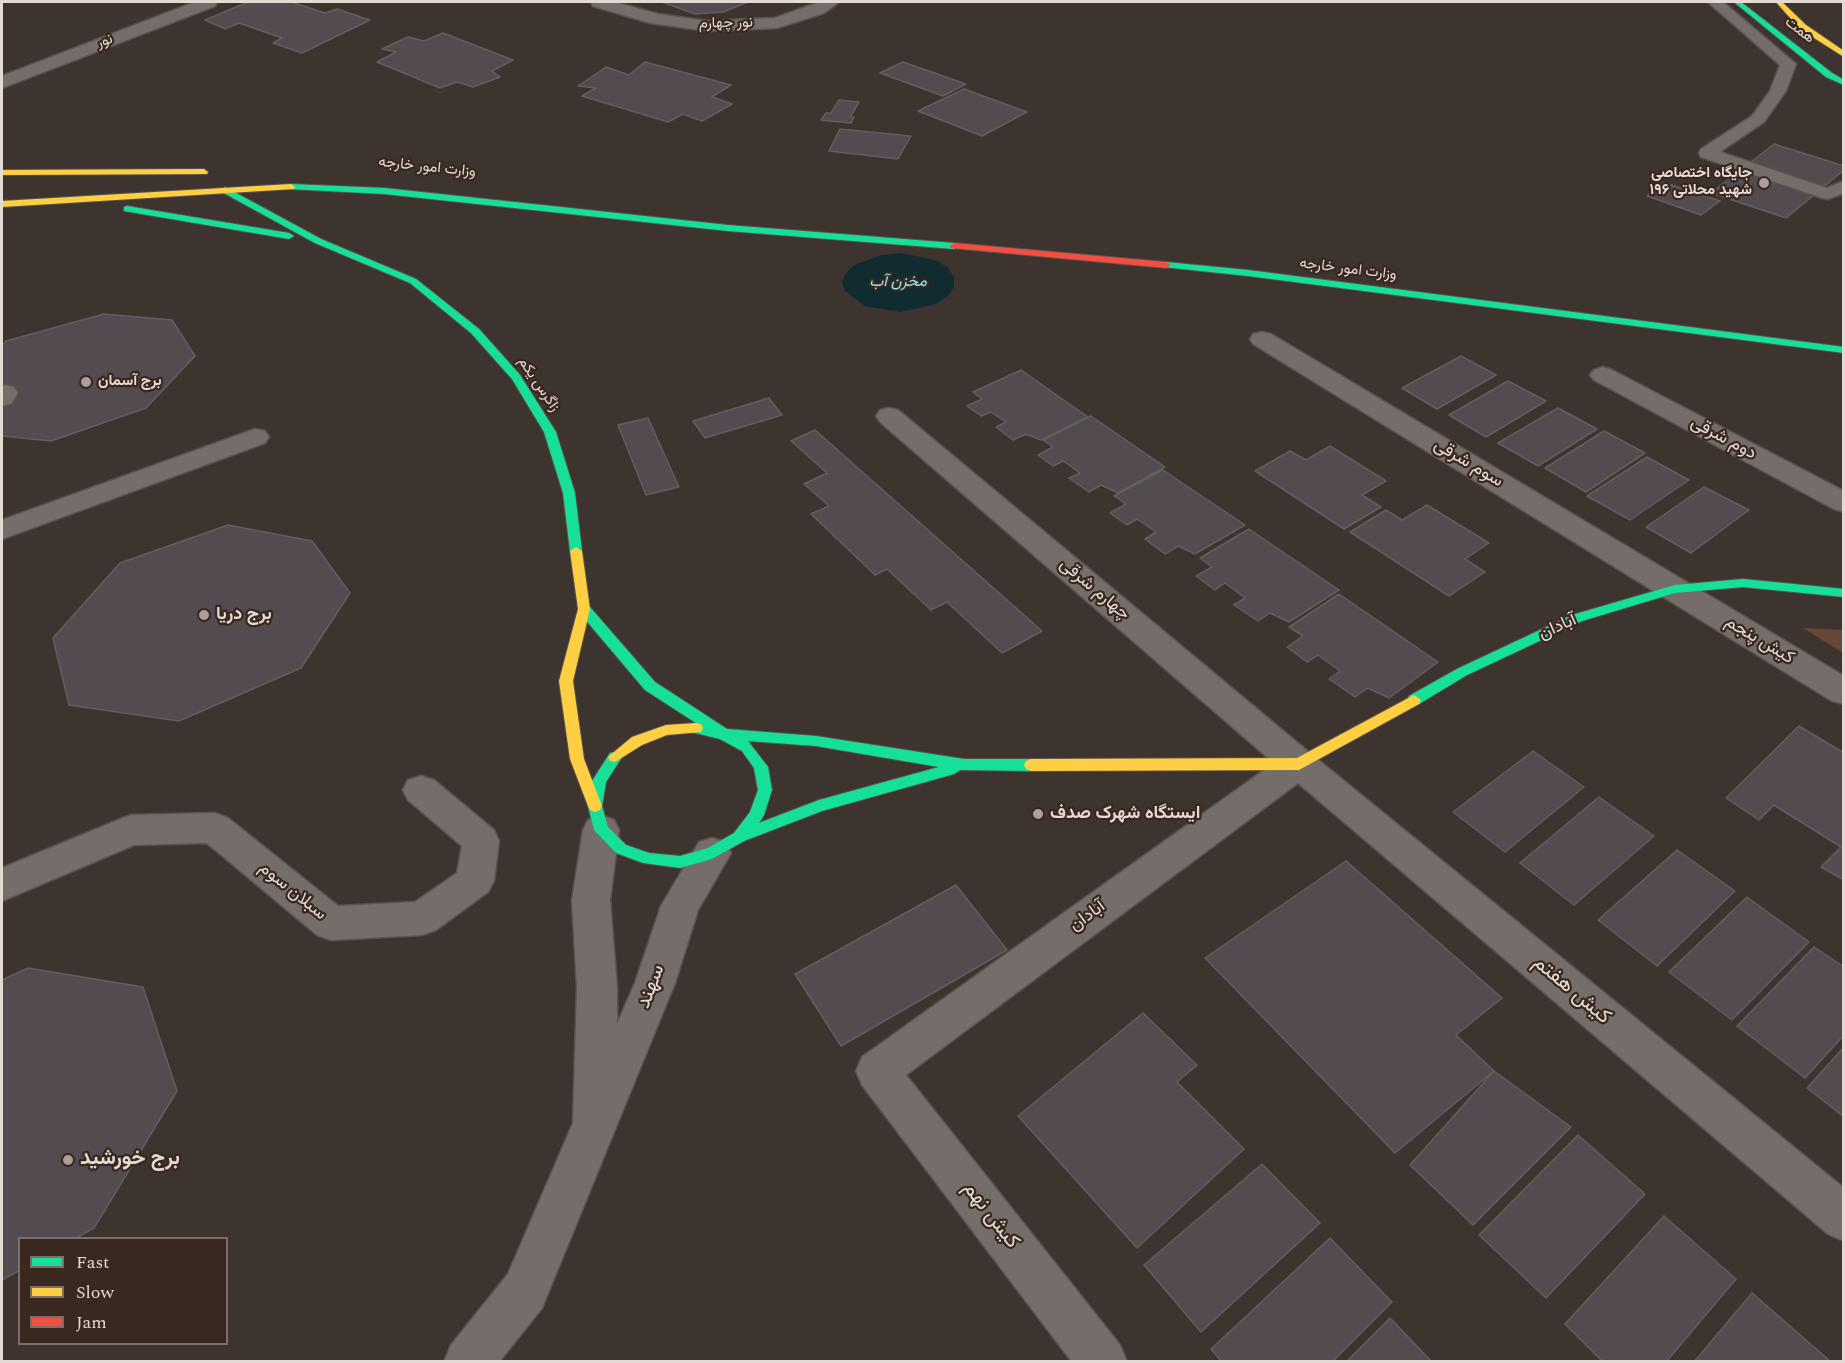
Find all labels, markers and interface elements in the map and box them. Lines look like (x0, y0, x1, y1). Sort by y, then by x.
street label: همت (1780, 14, 1818, 48)
street label: نور چهارم (699, 15, 753, 33)
street label: نور (94, 31, 116, 53)
street label: وزارت امور خارجه (377, 154, 477, 182)
place label: جایگاه اختصاصی ۱۹۶ شهید محلاتی (1650, 165, 1752, 200)
marker: جایگاه اختصاصی ۱۹۶ شهید محلاتی (1757, 176, 1771, 190)
street label: وزارت امور خارجه (1298, 255, 1398, 285)
water label: مخزن آب (869, 273, 927, 293)
street label: زاگرس یکم (513, 354, 563, 416)
place label: برج آسمان (98, 373, 162, 391)
marker: برج آسمان (79, 375, 93, 389)
street label: دوم شرقی (1686, 413, 1760, 465)
street label: سوم شرقی (1429, 435, 1507, 493)
street label: چهارم شرقی (1054, 554, 1134, 626)
place label: برج دریا (216, 604, 272, 626)
marker: برج دریا (197, 608, 211, 622)
street label: آبادان (1536, 610, 1580, 646)
street label: کیش پنجم (1721, 612, 1797, 670)
place label: ایستگاه شهرک صدف (1050, 803, 1200, 825)
marker: ایستگاه شهرک صدف (1031, 807, 1045, 821)
street label: سبلان سوم (254, 858, 330, 926)
street label: آبادان (1066, 897, 1110, 937)
street label: کیش هفتم (1527, 951, 1615, 1031)
street label: سهند (632, 961, 672, 1013)
place label: برج خورشید (80, 1147, 180, 1173)
marker: برج خورشید (61, 1153, 75, 1167)
street label: کیش نهم (956, 1178, 1024, 1254)
legend (18, 1237, 228, 1345)
text: Fast (76, 1249, 109, 1276)
text: Slow (76, 1279, 114, 1306)
text: Jam (76, 1309, 107, 1336)

